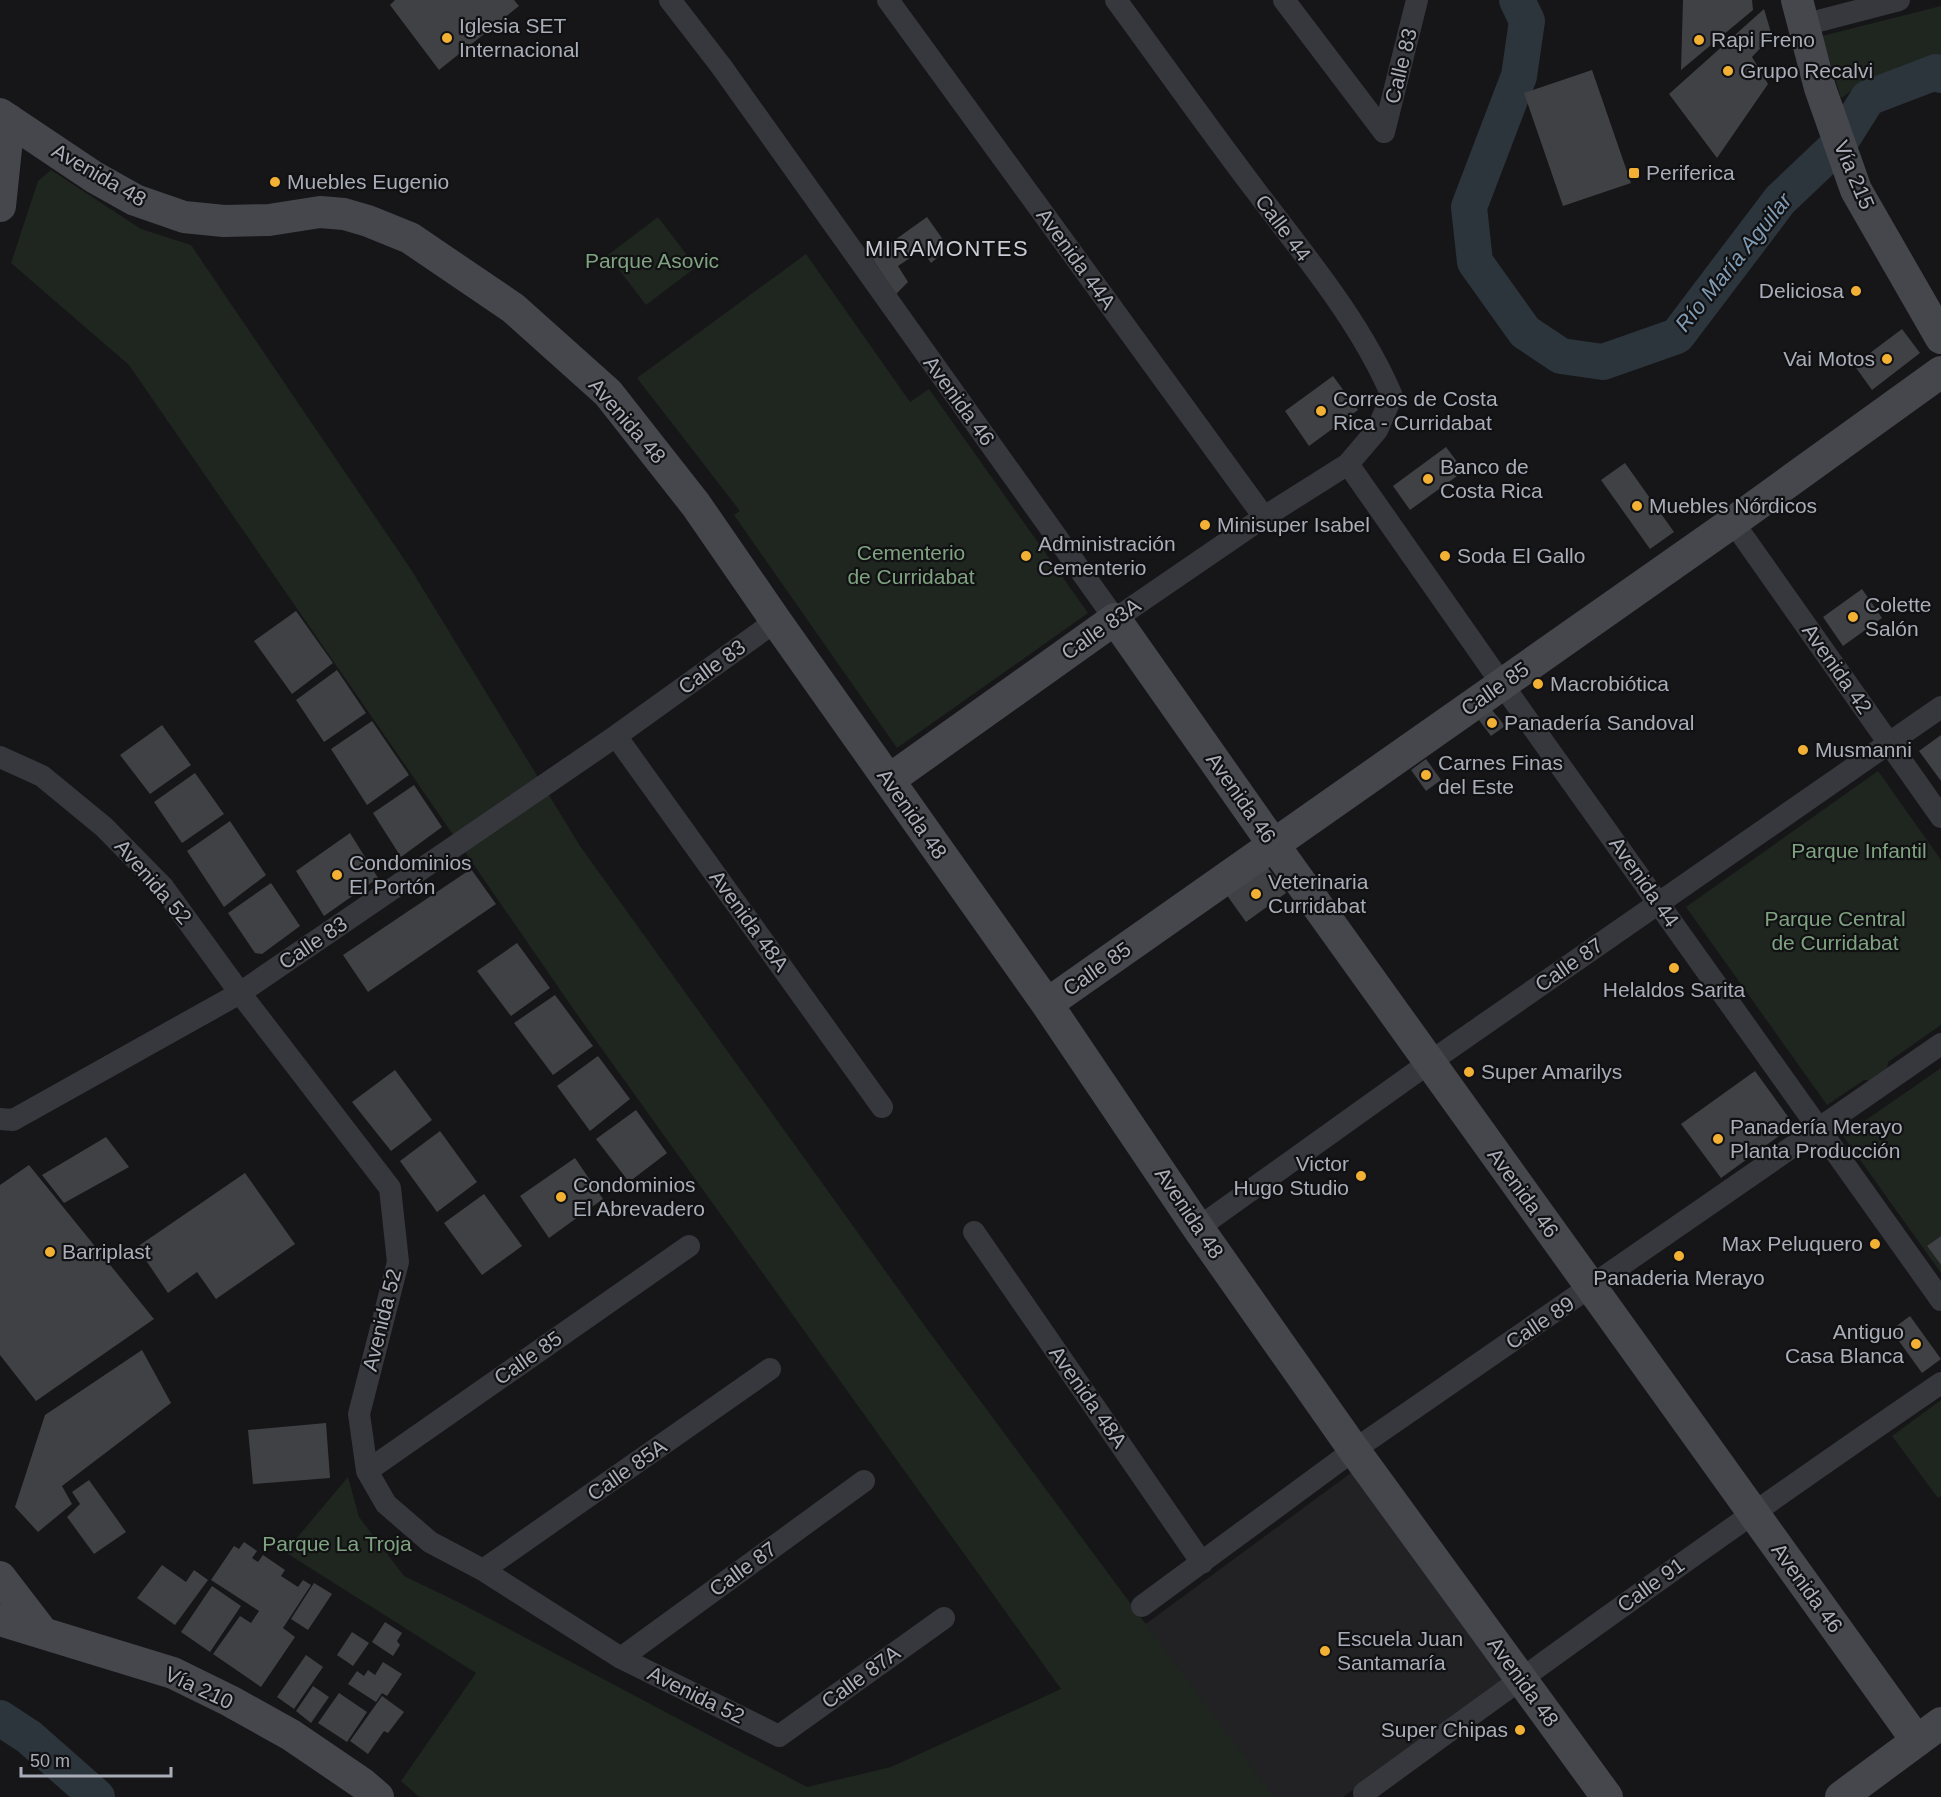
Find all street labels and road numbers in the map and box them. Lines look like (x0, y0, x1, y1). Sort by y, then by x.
street label: Calle 83 (1380, 26, 1421, 106)
street label: Vía 215 (1830, 137, 1879, 213)
street label: Avenida 48 (48, 138, 150, 211)
street label: Calle 44 (1251, 190, 1316, 266)
street label: Avenida 44A (1032, 204, 1121, 313)
street label: Avenida 46 (919, 352, 999, 450)
street label: Avenida 48 (584, 374, 670, 468)
street label: Calle 83A (1057, 593, 1145, 664)
street label: Avenida 42 (1798, 619, 1877, 718)
street label: Calle 83 (674, 635, 750, 699)
street label: Calle 85 (1457, 657, 1533, 720)
street label: Avenida 46 (1202, 748, 1281, 847)
street label: Avenida 48 (873, 764, 952, 863)
street label: Avenida 44 (1605, 832, 1684, 931)
street label: Avenida 52 (110, 835, 196, 929)
street label: Avenida 48A (705, 866, 794, 975)
street label: Calle 83 (274, 912, 351, 974)
street label: Calle 87 (1531, 933, 1607, 996)
street label: Calle 85 (1059, 937, 1135, 1000)
street label: Avenida 46 (1483, 1144, 1563, 1242)
street label: Avenida 48 (1151, 1163, 1228, 1263)
street label: Avenida 52 (358, 1266, 405, 1373)
street label: Calle 89 (1501, 1292, 1578, 1354)
street label: Calle 85 (490, 1326, 566, 1389)
street label: Avenida 48A (1045, 1341, 1132, 1452)
street label: Calle 85A (583, 1434, 671, 1505)
street label: Calle 87 (705, 1537, 781, 1601)
street label: Avenida 46 (1767, 1539, 1847, 1637)
street label: Calle 91 (1613, 1553, 1689, 1617)
street label: Avenida 48 (1483, 1633, 1563, 1731)
street label: Calle 87A (817, 1641, 904, 1713)
street label: Avenida 52 (644, 1661, 748, 1728)
street label: Vía 210 (162, 1662, 237, 1713)

